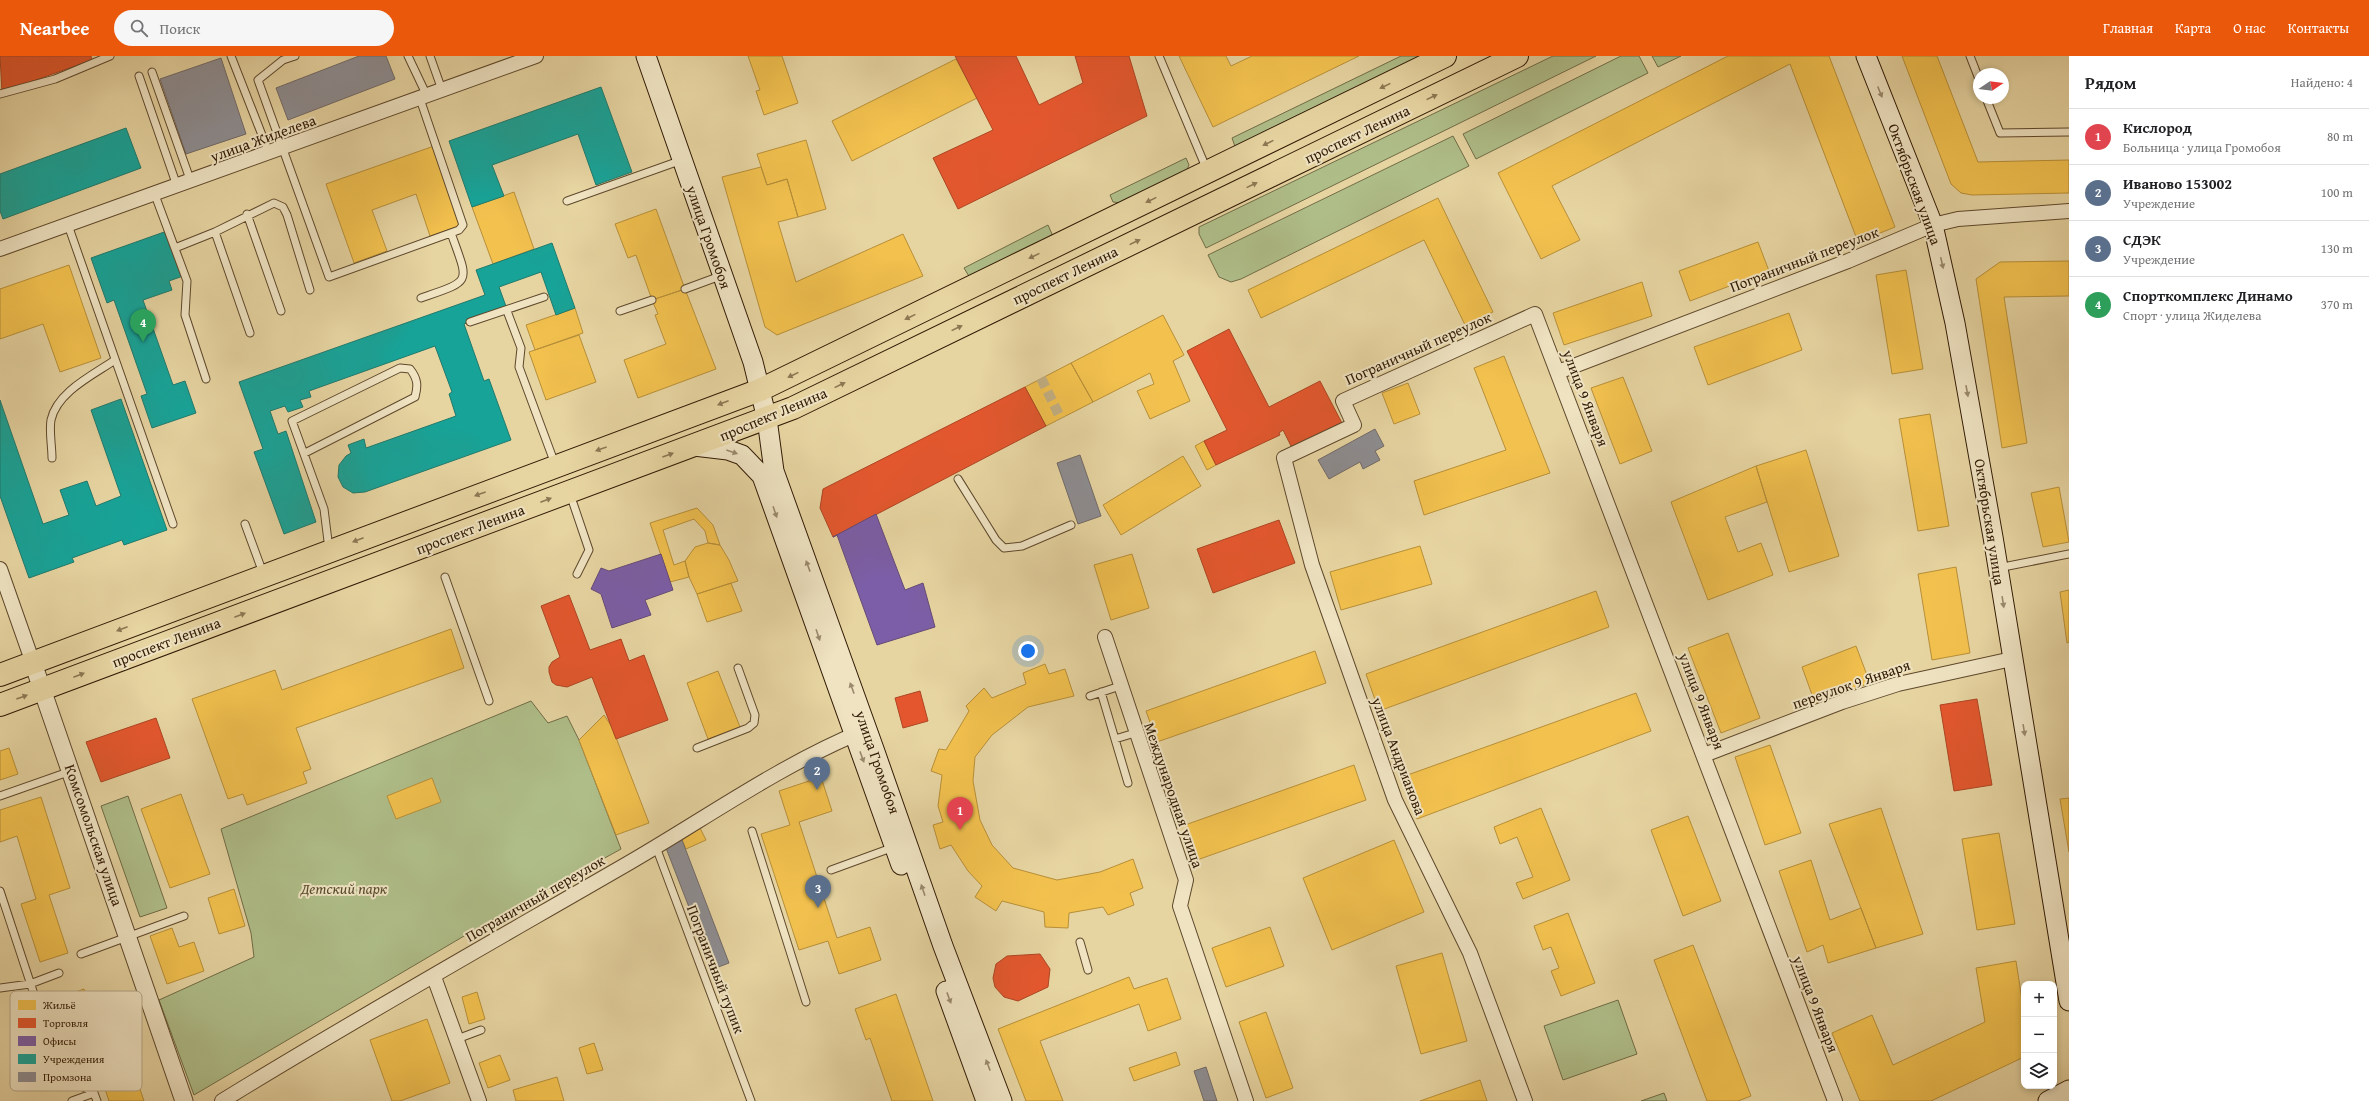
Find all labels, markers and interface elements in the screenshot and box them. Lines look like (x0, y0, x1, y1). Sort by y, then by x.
search box (114, 10, 394, 46)
text: Nearbee (20, 14, 90, 42)
icon: search (128, 17, 150, 39)
text: Поиск (160, 18, 200, 39)
text: Главная (2103, 18, 2153, 38)
text: Карта (2175, 18, 2211, 38)
text: О нас (2233, 18, 2266, 38)
text: Контакты (2288, 18, 2349, 38)
north arrow (1973, 68, 2009, 104)
text: Рядом (2085, 70, 2136, 95)
text: Найдено: 4 (2291, 73, 2353, 92)
one-way arrow (1379, 82, 1390, 89)
one-way arrow (1878, 87, 1884, 99)
one-way arrow (1426, 94, 1437, 100)
street label: проспект Ленина (1301, 99, 1414, 169)
street label: улица Жиделева (206, 109, 320, 167)
text: Кислород (2123, 117, 2192, 138)
street label: Октябрьская улица (1883, 120, 1947, 248)
text: 1 (2095, 127, 2101, 146)
text: 80 m (2327, 127, 2353, 146)
text: Больница · улица Громобоя (2123, 138, 2281, 157)
one-way arrow (1262, 140, 1274, 146)
text: Иваново 153002 (2123, 173, 2232, 194)
street label: улица Громобоя (681, 182, 737, 292)
one-way arrow (1246, 182, 1257, 188)
text: 2 (2095, 183, 2101, 202)
text: 100 m (2321, 183, 2353, 202)
text: Учреждение (2123, 194, 2195, 213)
one-way arrow (1145, 197, 1157, 203)
street label: Пограничный переулок (1726, 221, 1882, 297)
text: СДЭК (2123, 229, 2161, 250)
one-way arrow (1129, 239, 1140, 245)
text: 3 (2095, 239, 2101, 258)
text: 130 m (2321, 239, 2353, 258)
street label: проспект Ленина (1009, 240, 1122, 310)
text: Учреждение (2123, 250, 2195, 269)
one-way arrow (1028, 253, 1040, 259)
one-way arrow (1939, 258, 1945, 270)
text: Спорткомплекс Динамо (2123, 285, 2293, 306)
text: 4 (2095, 295, 2101, 314)
text: 370 m (2321, 295, 2353, 314)
street label: Пограничный переулок (1342, 306, 1495, 390)
text: Спорт · улица Жиделева (2123, 306, 2261, 325)
pin: 4 (130, 309, 156, 342)
one-way arrow (904, 314, 915, 320)
one-way arrow (951, 325, 963, 331)
street label: улица 9 Января (1558, 346, 1614, 450)
one-way arrow (787, 371, 799, 378)
street label: проспект Ленина (716, 382, 831, 446)
one-way arrow (835, 382, 846, 388)
one-way arrow (1964, 385, 1970, 397)
one-way arrow (717, 401, 729, 407)
one-way arrow (595, 446, 607, 452)
one-way arrow (727, 449, 739, 455)
one-way arrow (663, 451, 675, 457)
street label: Октябрьская улица (1970, 457, 2010, 588)
one-way arrow (473, 492, 485, 498)
one-way arrow (541, 497, 553, 503)
street label: проспект Ленина (413, 498, 528, 559)
one-way arrow (772, 507, 778, 519)
one-way arrow (351, 537, 363, 543)
one-way arrow (805, 560, 811, 572)
one-way arrow (2000, 596, 2006, 608)
street label: проспект Ленина (109, 611, 224, 672)
one-way arrow (235, 611, 247, 617)
one-way arrow (115, 627, 127, 633)
one-way arrow (815, 629, 821, 641)
your location (1018, 641, 1038, 661)
street label: улица 9 Января (1674, 649, 1730, 753)
street label: переулок 9 Января (1789, 654, 1913, 714)
one-way arrow (74, 672, 86, 678)
one-way arrow (849, 682, 855, 694)
one-way arrow (16, 693, 28, 699)
street label: улица Андрианова (1366, 693, 1431, 819)
street label: улица Громобоя (850, 707, 906, 817)
street label: Международная улица (1139, 719, 1209, 871)
one-way arrow (2022, 724, 2028, 736)
one-way arrow (859, 752, 865, 764)
pin: 2 (804, 757, 830, 790)
street label: Комсомольская улица (60, 761, 128, 909)
pin: 1 (947, 797, 973, 830)
street label: Пограничный переулок (461, 849, 609, 947)
pin: 3 (805, 875, 831, 908)
park label: Детский парк (300, 878, 388, 899)
one-way arrow (920, 884, 926, 896)
street label: Пограничный тупик (682, 902, 750, 1036)
street label: улица 9 Января (1788, 952, 1844, 1056)
map controls (2021, 981, 2057, 1089)
button: + (2021, 981, 2057, 1017)
legend (10, 991, 142, 1091)
one-way arrow (946, 992, 952, 1004)
text: Жильё (42, 997, 76, 1013)
text: Торговля (43, 1015, 88, 1031)
button: − (2021, 1017, 2057, 1053)
text: Офисы (43, 1033, 76, 1049)
text: Учреждения (43, 1051, 105, 1067)
button: layers (2021, 1053, 2057, 1089)
one-way arrow (985, 1058, 991, 1070)
text: Промзона (43, 1069, 92, 1085)

